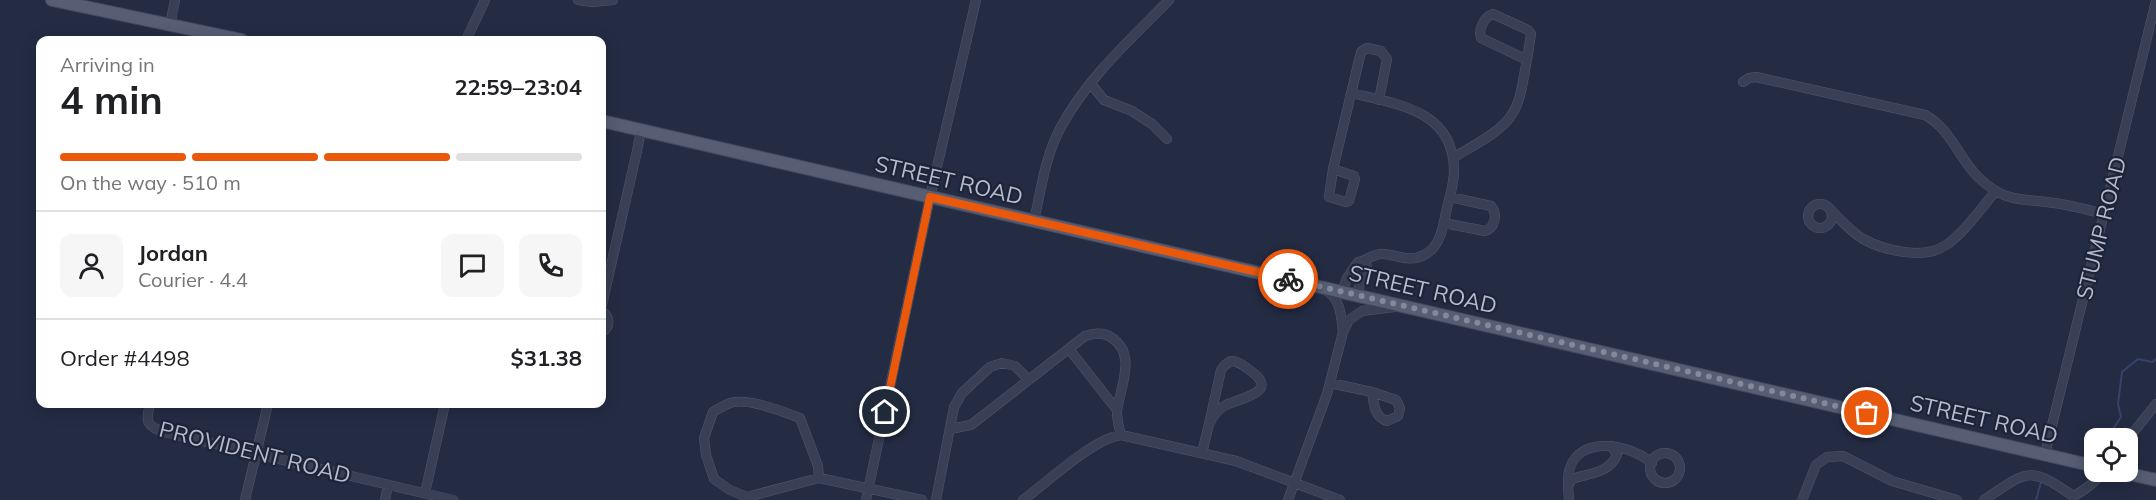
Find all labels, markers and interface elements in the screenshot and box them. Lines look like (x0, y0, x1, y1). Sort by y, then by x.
text: Arriving in (60, 52, 155, 77)
text: 22:59–23:04 (454, 73, 582, 101)
text: 4 min (60, 75, 163, 124)
street label: STREET ROAD (872, 149, 1026, 211)
street label: STUMP ROAD (2070, 154, 2132, 302)
text: On the way · 510 m (60, 170, 241, 195)
button: person (60, 234, 123, 297)
button: chat (441, 234, 504, 297)
button: phone (519, 234, 582, 297)
text: Jordan (138, 239, 208, 267)
courier (1258, 249, 1318, 309)
street label: STREET ROAD (1346, 258, 1500, 320)
icon: bike (1272, 263, 1305, 296)
text: Courier · 4.4 (138, 267, 248, 292)
text: Order #4498 (60, 344, 190, 372)
text: $31.38 (511, 344, 582, 372)
pin (859, 386, 910, 437)
pin (1841, 387, 1892, 438)
street label: STREET ROAD (1907, 388, 2061, 450)
icon: home (868, 395, 901, 428)
icon: bag (1850, 396, 1883, 429)
street label: PROVIDENT ROAD (156, 415, 354, 489)
map controls (2084, 428, 2138, 482)
button: locate (2084, 428, 2138, 482)

